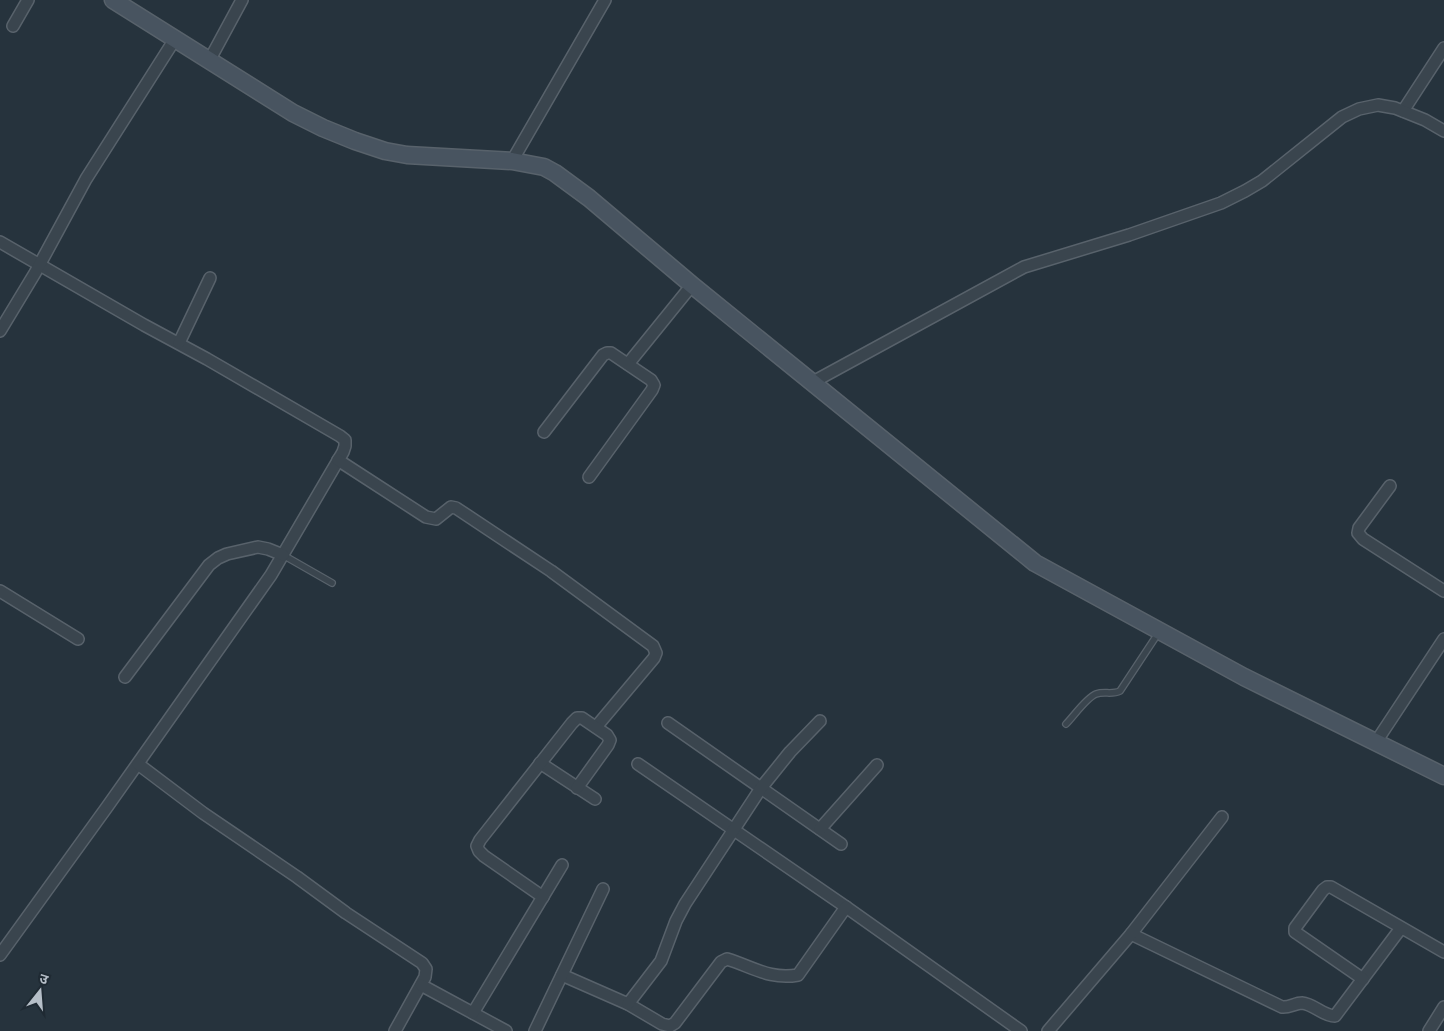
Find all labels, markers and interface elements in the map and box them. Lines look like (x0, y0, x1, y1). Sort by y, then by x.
north arrow (15, 966, 65, 1016)
text: उ (37, 969, 51, 989)

